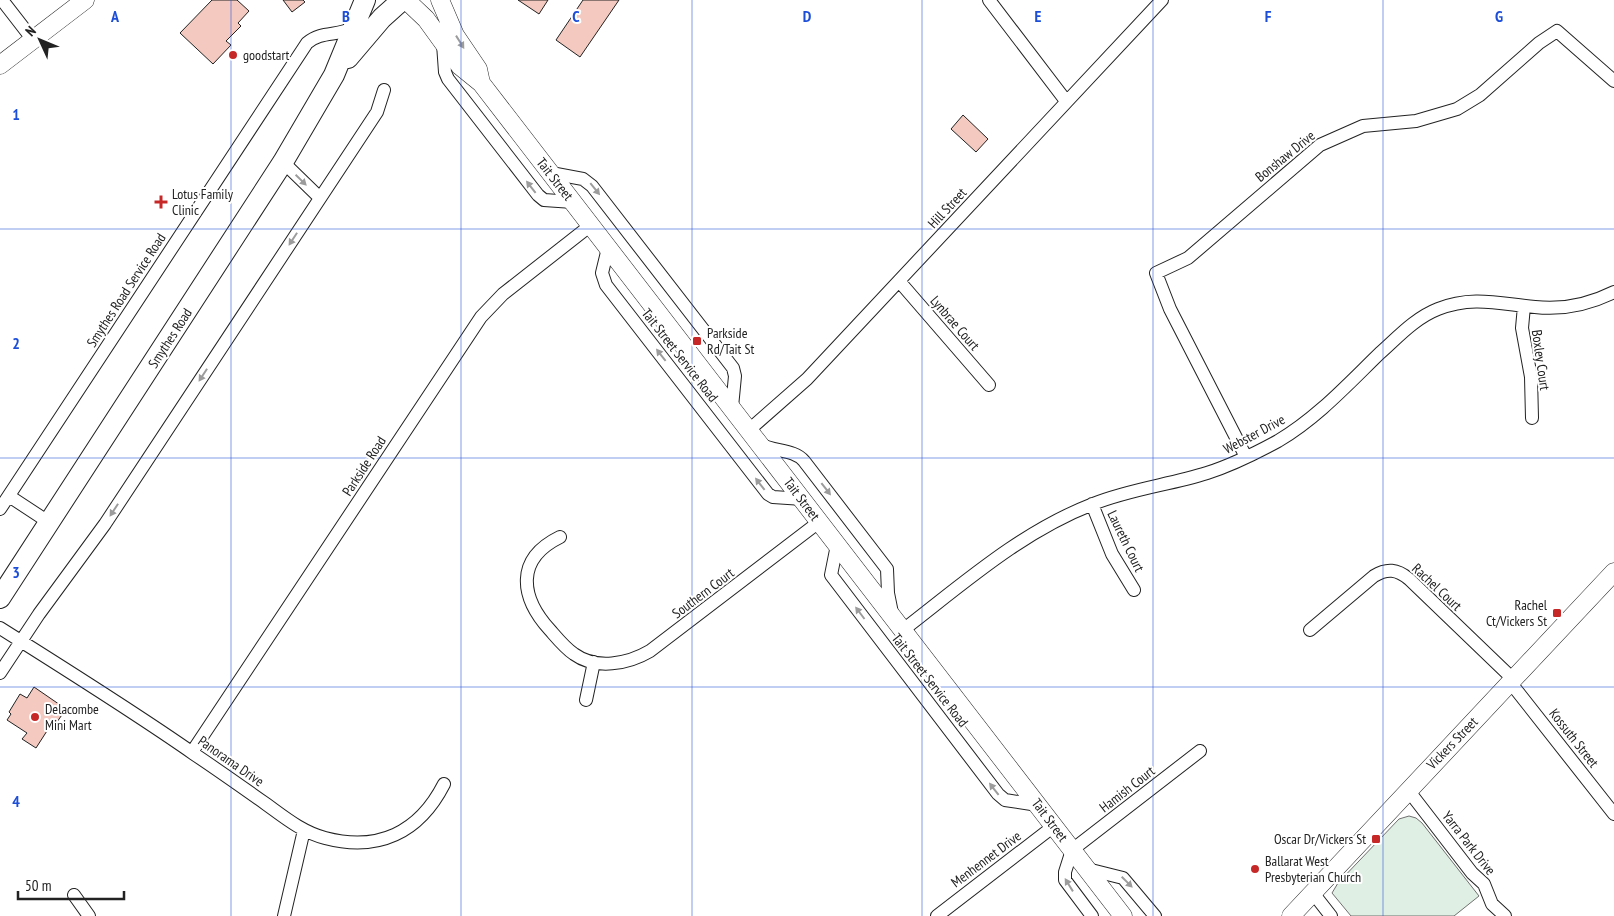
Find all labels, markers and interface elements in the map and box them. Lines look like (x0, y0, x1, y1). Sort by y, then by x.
text: A (110, 6, 120, 26)
text: B (342, 6, 350, 26)
text: C (572, 6, 580, 26)
text: D (803, 6, 812, 26)
text: E (1035, 6, 1042, 26)
text: F (1265, 6, 1272, 26)
text: G (1495, 6, 1503, 26)
north arrow (15, 15, 65, 65)
text: N (22, 22, 40, 40)
one-way arrow (455, 36, 464, 49)
place label: goodstart (243, 46, 290, 64)
marker: goodstart (227, 49, 239, 61)
text: 1 (12, 104, 20, 124)
street label: Bonshaw Drive (1251, 126, 1319, 186)
street label: Tait Street (533, 154, 577, 204)
one-way arrow (295, 174, 307, 186)
one-way arrow (525, 180, 536, 193)
one-way arrow (589, 182, 600, 195)
street label: Hill Street (924, 184, 970, 232)
place label: Lotus Family Clinic (172, 185, 234, 219)
marker: Lotus Family Clinic (154, 195, 168, 209)
street label: Smythes Road Service Road (83, 230, 169, 350)
one-way arrow (288, 232, 298, 246)
street label: Lynbrae Court (926, 292, 984, 354)
street label: Smythes Road (145, 305, 195, 371)
street label: Tait Street Service Road (638, 305, 722, 405)
place label: Parkside Rd/Tait St (707, 324, 754, 358)
street label: Boxley Court (1528, 329, 1554, 392)
text: 2 (12, 333, 20, 353)
marker: Parkside Rd/Tait St (691, 335, 703, 347)
one-way arrow (655, 349, 666, 362)
one-way arrow (198, 368, 208, 381)
street label: Webster Drive (1220, 410, 1288, 458)
street label: Parkside Road (338, 433, 390, 499)
street label: Tait Street (780, 474, 824, 524)
one-way arrow (755, 477, 765, 491)
one-way arrow (820, 482, 831, 495)
one-way arrow (109, 503, 118, 517)
street label: Laureth Court (1103, 507, 1149, 575)
street label: Rachel Court (1408, 559, 1466, 615)
text: 3 (12, 562, 20, 582)
street label: Southern Court (668, 564, 738, 622)
place label: Rachel Ct/Vickers St (1486, 596, 1548, 630)
one-way arrow (854, 607, 865, 620)
marker: Rachel Ct/Vickers St (1551, 607, 1563, 619)
street label: Tait Street Service Road (888, 630, 972, 730)
place label: Delacombe Mini Mart (45, 700, 99, 734)
street label: Kossuth Street (1545, 705, 1603, 771)
marker: Delacombe Mini Mart (29, 711, 41, 723)
street label: Vickers Street (1422, 713, 1482, 774)
street label: Panorama Drive (195, 732, 268, 790)
street label: Hamish Court (1096, 762, 1158, 816)
one-way arrow (989, 783, 1000, 796)
text: 4 (12, 791, 20, 811)
street label: Tait Street (1028, 795, 1072, 845)
street label: Yarra Park Drive (1438, 807, 1500, 879)
street label: Menhennet Drive (947, 827, 1025, 891)
place label: Oscar Dr/Vickers St (1274, 830, 1366, 848)
marker: Oscar Dr/Vickers St (1370, 833, 1382, 845)
place label: Ballarat West Presbyterian Church (1265, 852, 1361, 886)
marker: Ballarat West Presbyterian Church (1249, 863, 1261, 875)
scale bar (18, 868, 124, 900)
text: 50 m (25, 876, 51, 895)
one-way arrow (1121, 876, 1133, 888)
one-way arrow (1065, 879, 1074, 892)

